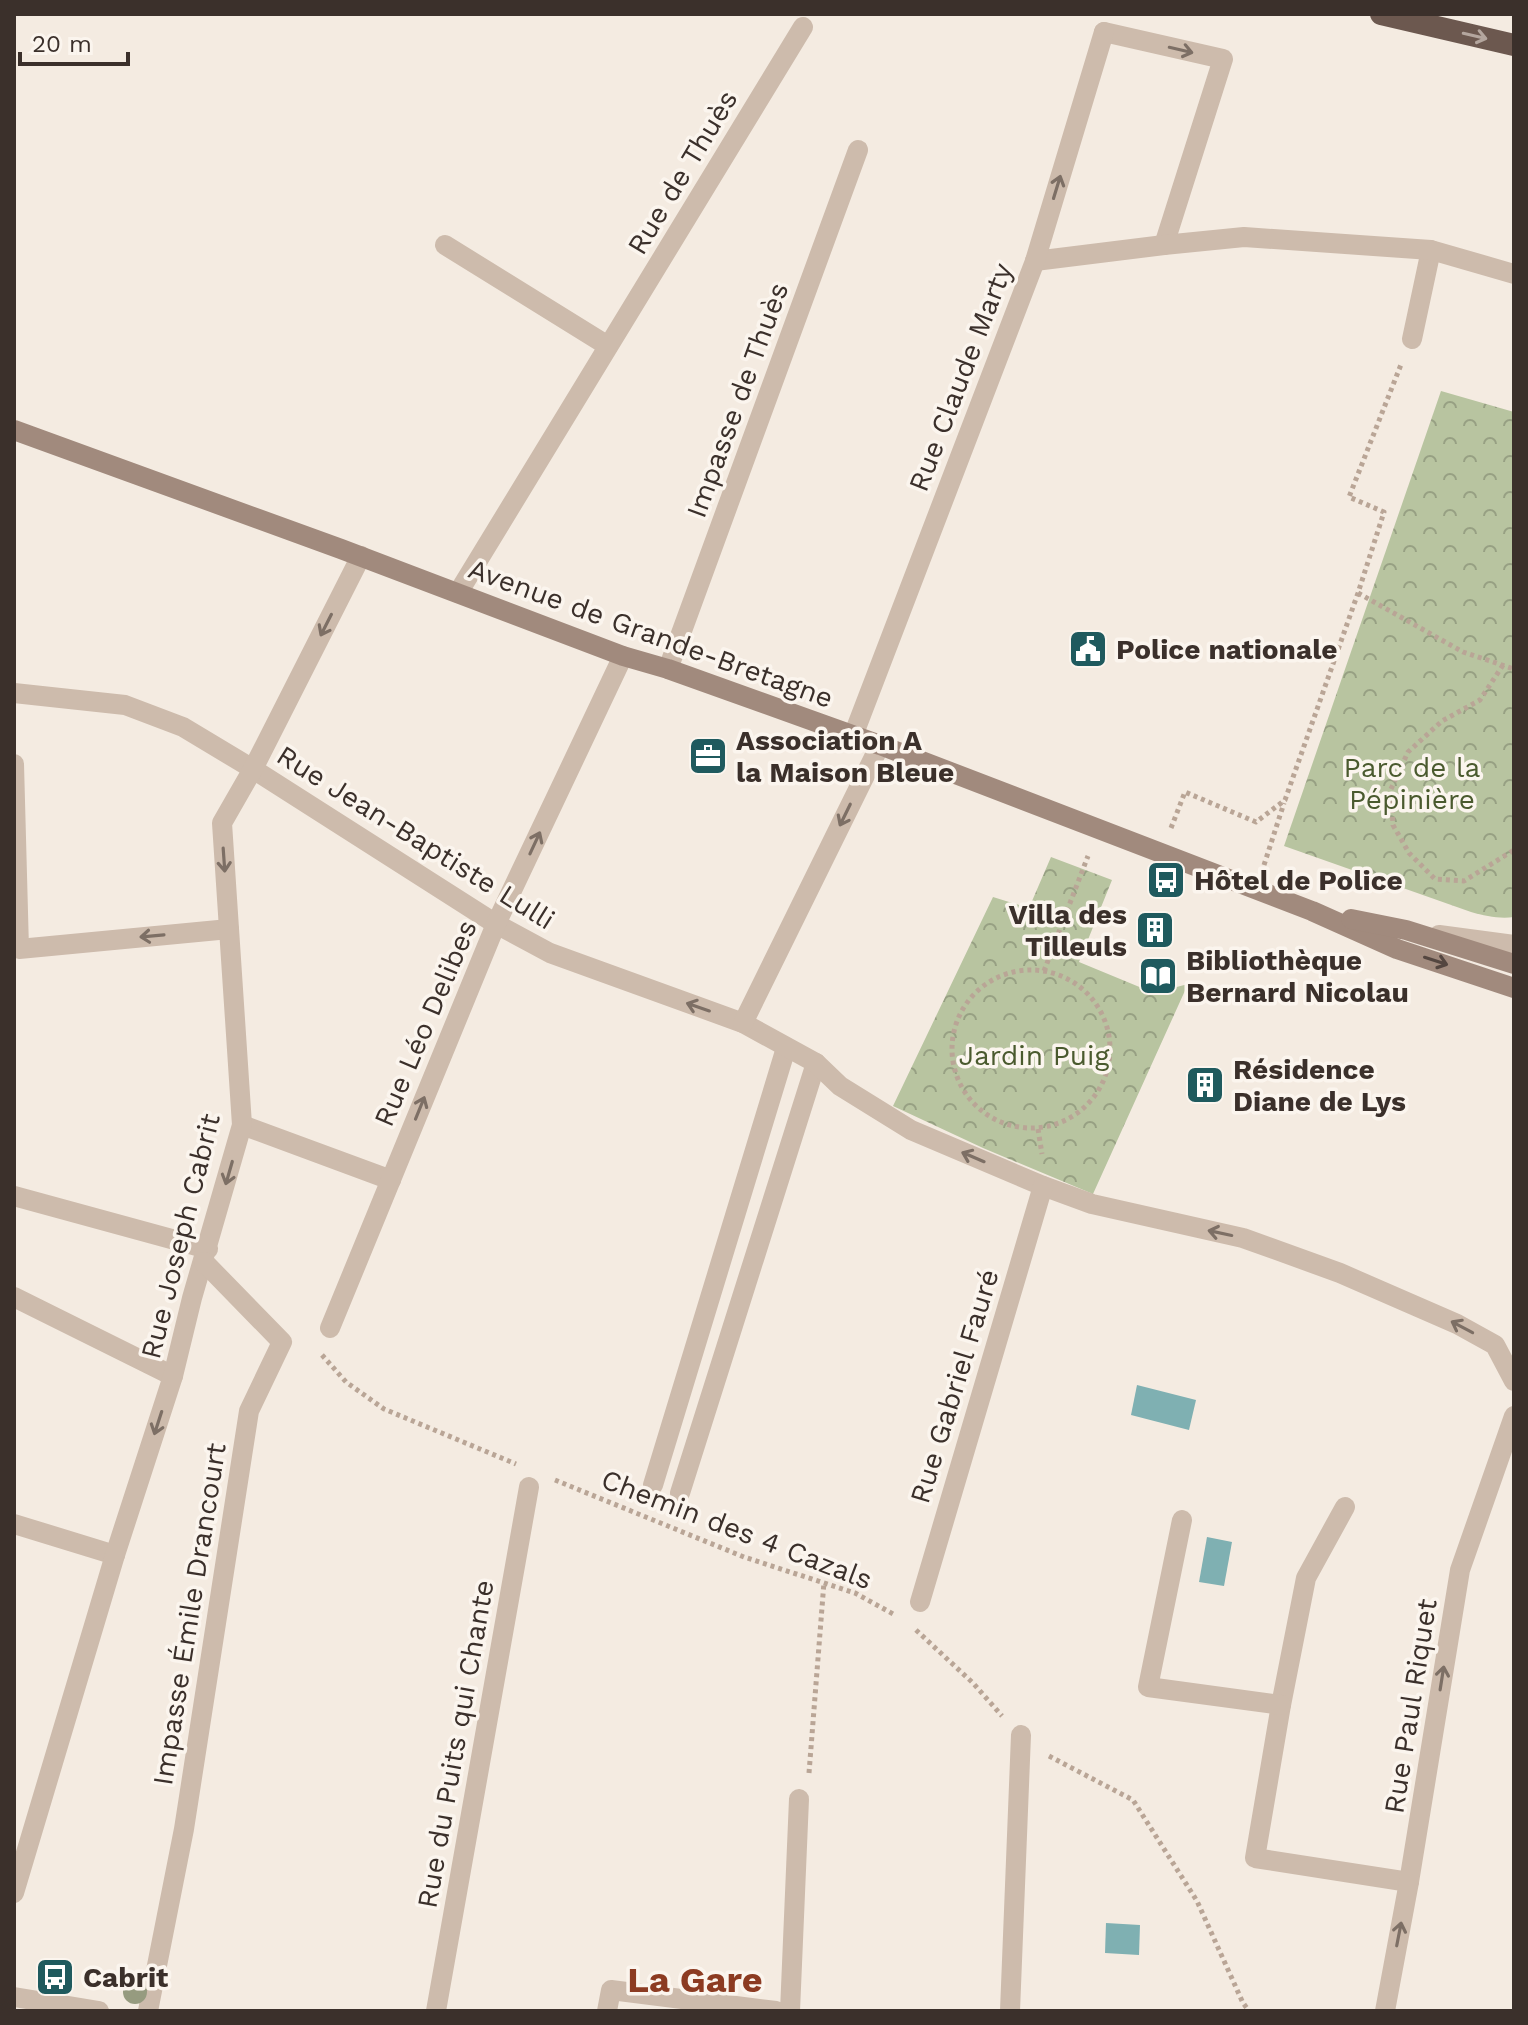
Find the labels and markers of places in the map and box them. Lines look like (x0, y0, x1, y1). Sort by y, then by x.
public building icon: Police nationale (1067, 628, 1109, 670)
place label: Police nationale (1116, 633, 1338, 666)
place label: Association A la Maison Bleue (736, 724, 954, 789)
office icon: Association A la Maison Bleue (687, 735, 729, 777)
bus stop icon: Hôtel de Police (1145, 859, 1187, 901)
place label: Hôtel de Police (1194, 864, 1403, 897)
place label: Villa des Tilleuls (1009, 898, 1127, 963)
building icon: Villa des Tilleuls (1134, 909, 1176, 951)
place label: Bibliothèque Bernard Nicolau (1186, 944, 1409, 1009)
library icon: Bibliothèque Bernard Nicolau (1137, 955, 1179, 997)
place label: Résidence Diane de Lys (1233, 1053, 1406, 1118)
building icon: Résidence Diane de Lys (1184, 1064, 1226, 1106)
bus stop icon: Cabrit (34, 1956, 76, 1998)
place label: Cabrit (83, 1961, 168, 1994)

